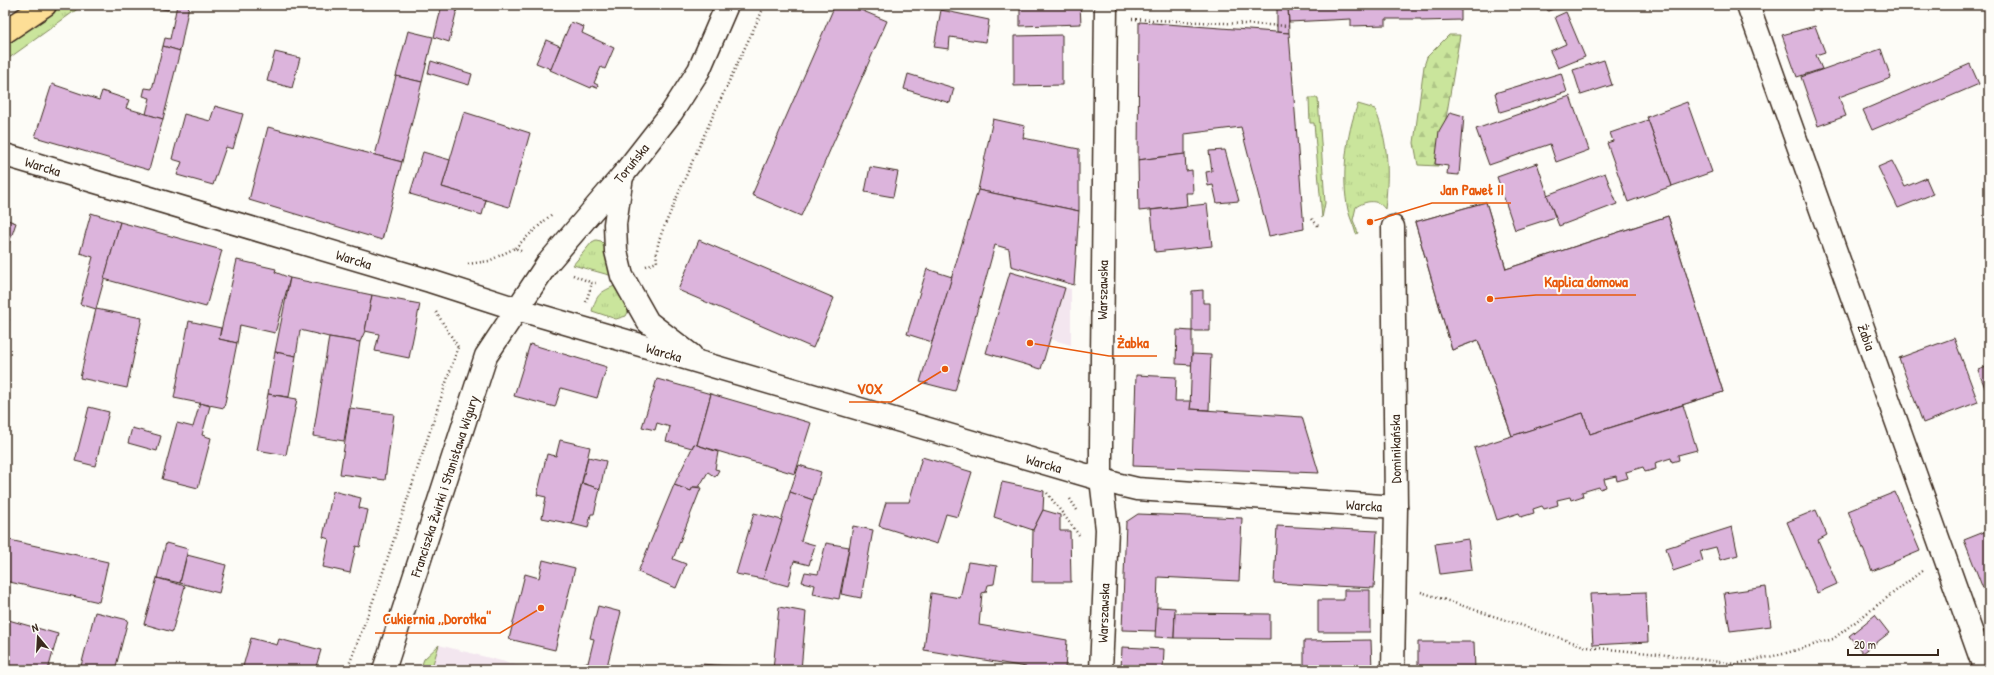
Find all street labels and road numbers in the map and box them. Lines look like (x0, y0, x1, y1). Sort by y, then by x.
street label: Toruńska (609, 139, 653, 187)
street label: Warcka (23, 152, 64, 181)
street label: Warcka (334, 245, 375, 274)
street label: Warszawska (1092, 260, 1112, 320)
street label: Żabia (1853, 321, 1881, 353)
street label: Warcka (644, 338, 685, 366)
street label: Franciszka Żwirki i Stanisława Wigury (405, 393, 483, 581)
street label: Dominikańska (1385, 414, 1405, 484)
street label: Warcka (1024, 449, 1065, 477)
street label: Warcka (1345, 494, 1383, 516)
street label: Warszawska (1092, 582, 1114, 643)

